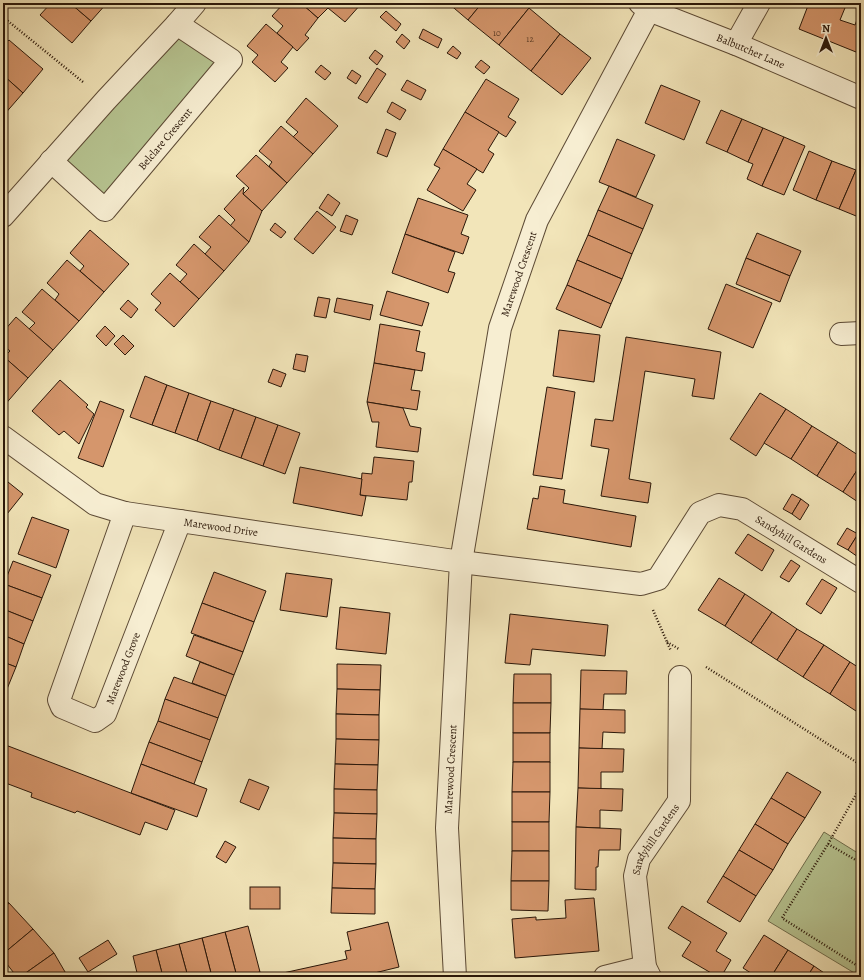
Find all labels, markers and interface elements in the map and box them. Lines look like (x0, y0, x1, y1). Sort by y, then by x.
north arrow (806, 18, 846, 58)
text: N (822, 21, 830, 36)
house number: 10 (493, 27, 501, 39)
street label: Balbutcher Lane (714, 30, 787, 72)
house number: 12 (526, 33, 534, 45)
street label: Belclare Crescent (135, 104, 196, 173)
street label: Marewood Crescent (497, 229, 541, 319)
street label: Sandyhill Gardens (752, 512, 830, 568)
street label: Marewood Drive (183, 515, 259, 540)
street label: Marewood Grove (102, 630, 144, 707)
street label: Marewood Crescent (441, 724, 460, 814)
street label: Sandyhill Gardens (628, 801, 683, 877)

